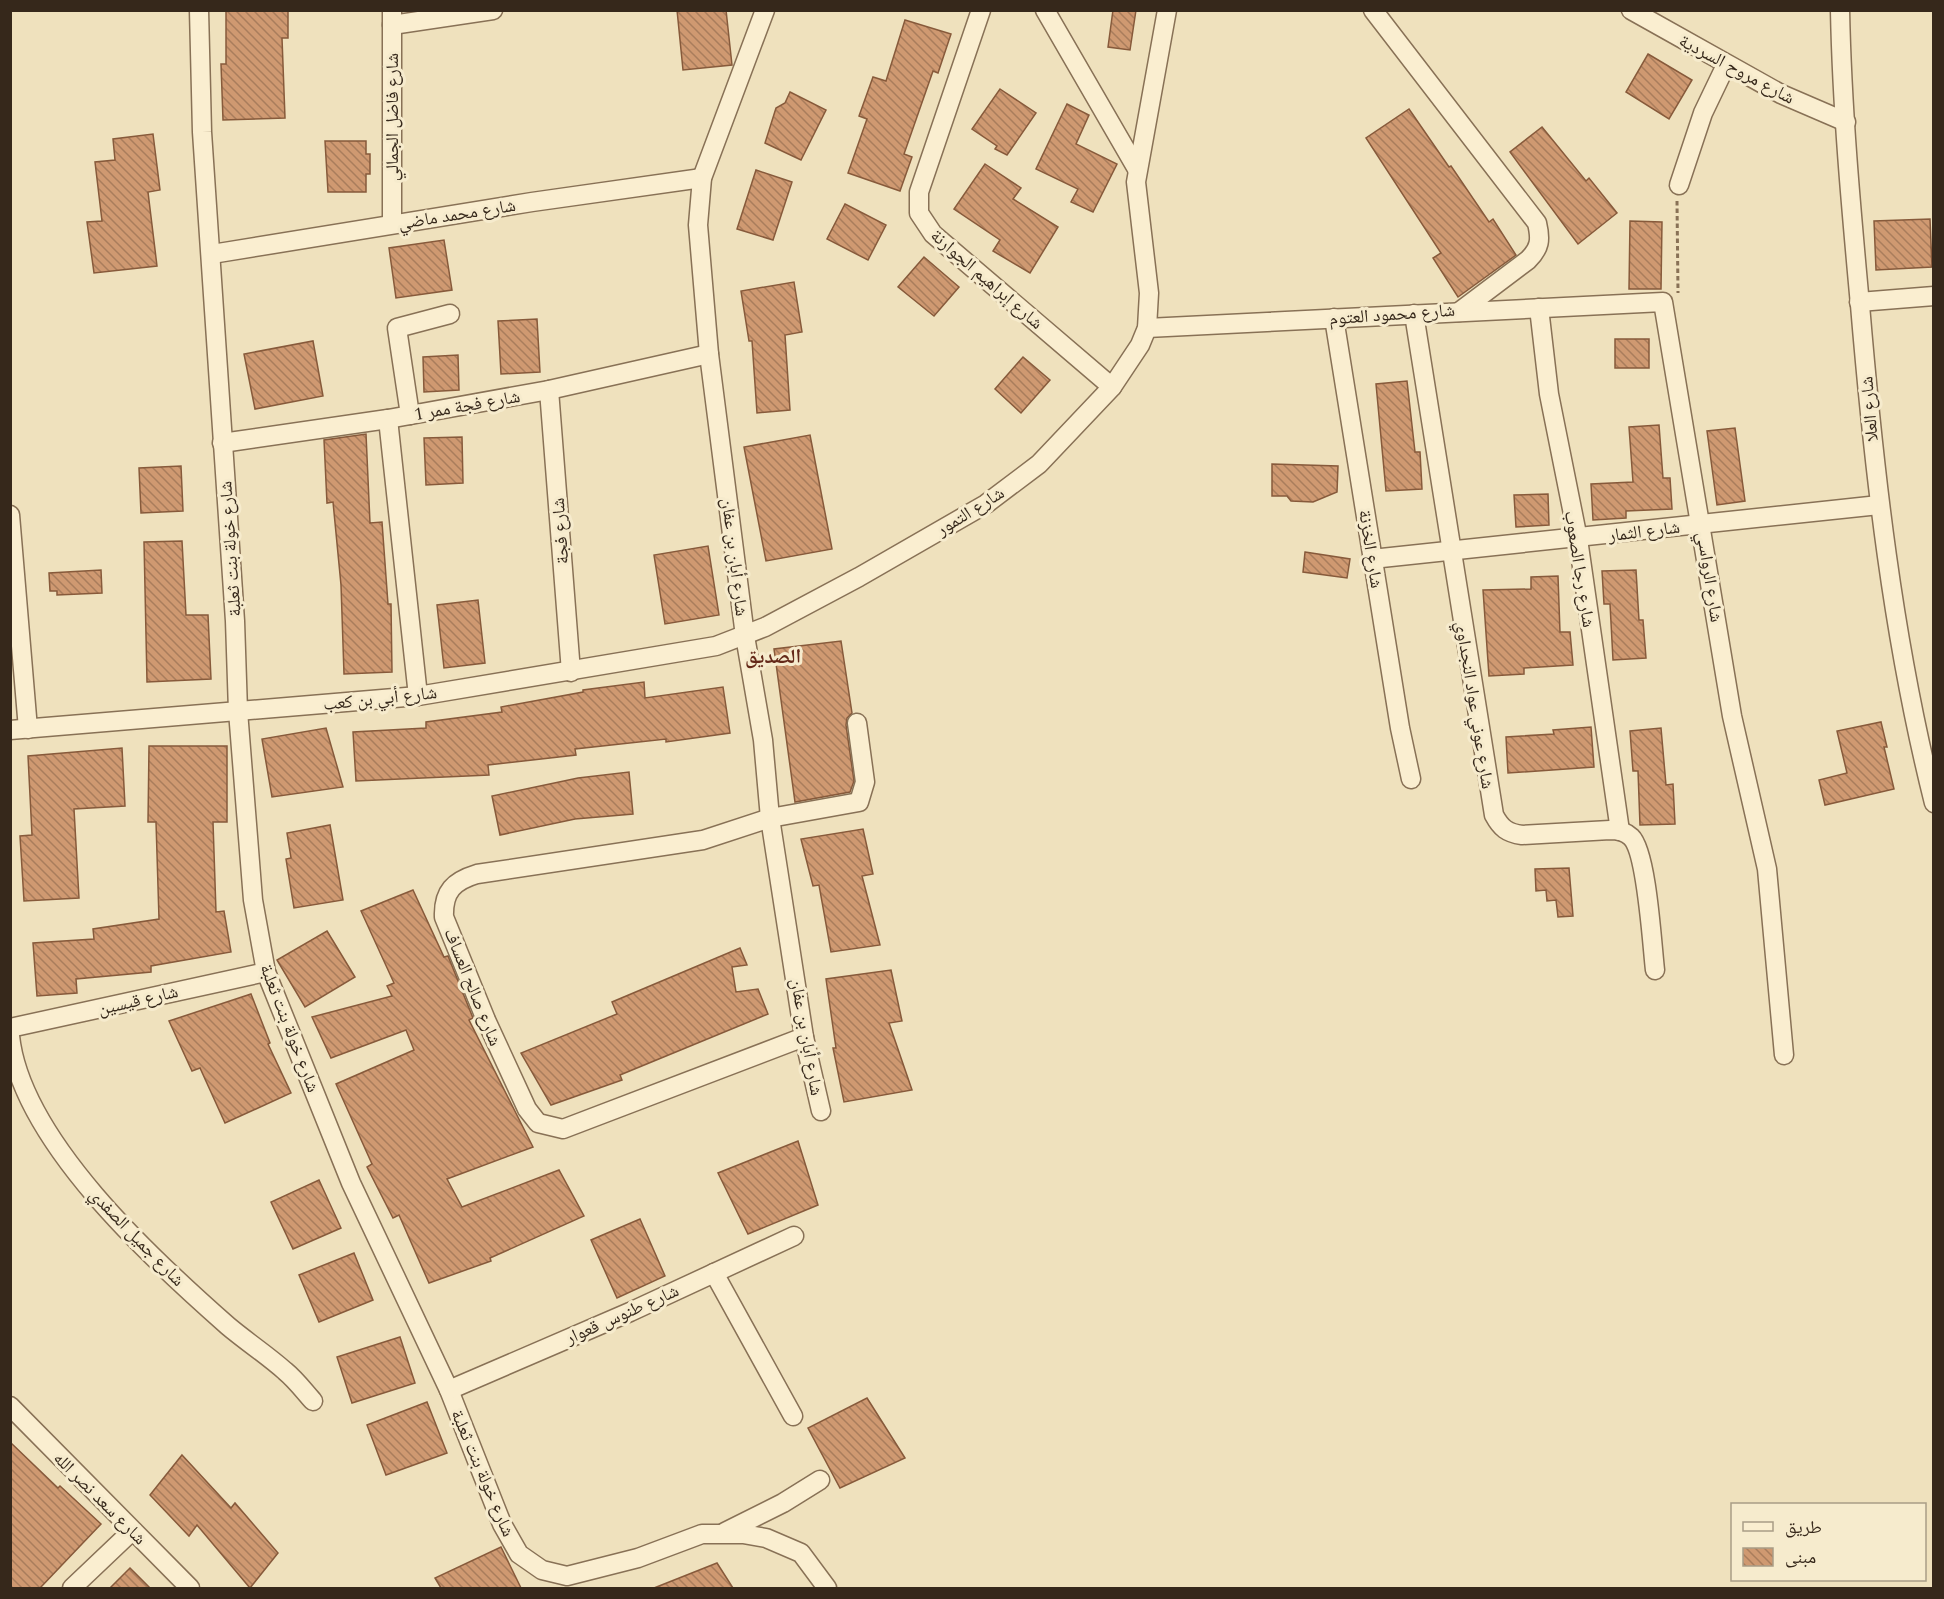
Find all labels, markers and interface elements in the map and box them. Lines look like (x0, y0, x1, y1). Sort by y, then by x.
street label: شارع مروح السردية (1674, 28, 1799, 111)
street label: شارع فاضل الجمالي (379, 53, 407, 181)
street label: شارع محمد ماضي (396, 192, 518, 238)
street label: شارع إبراهيم الجوارنة (924, 223, 1049, 336)
street label: شارع محمود العتوم (1328, 297, 1456, 332)
street label: شارع العلا (1853, 375, 1886, 443)
street label: شارع فجة ممر 1 (412, 383, 522, 428)
street label: شارع خولة بنت ثعلبة (212, 480, 249, 618)
street label: شارع التمور (930, 480, 1010, 544)
street label: شارع فجة (545, 497, 576, 565)
street label: شارع أبان بن عفان (714, 497, 755, 618)
street label: شارع الخزنة (1351, 508, 1390, 590)
street label: شارع رجا الصعوب (1557, 509, 1602, 629)
street label: شارع الثمار (1606, 514, 1682, 549)
street label: شارع الرواسي (1688, 530, 1730, 624)
street label: شارع عوني عواد النجداوي (1447, 619, 1501, 791)
district label: الصديق (745, 642, 801, 672)
street label: شارع أبي بن كعب (322, 679, 438, 718)
street label: شارع صالح العساف (437, 924, 508, 1050)
street label: شارع خولة بنت ثعلبة (253, 960, 326, 1096)
street label: شارع أبان بن عفان (783, 976, 830, 1098)
street label: شارع قيسين (95, 978, 181, 1023)
street label: شارع جميل الصفدي (82, 1182, 191, 1293)
street label: شارع طنوس قعوار (560, 1277, 683, 1352)
street label: شارع خولة بنت ثعلبة (444, 1405, 522, 1541)
street label: شارع سعد نصر الله (47, 1446, 152, 1551)
legend (1731, 1503, 1926, 1581)
text: طريق (1785, 1514, 1822, 1541)
text: مبنى (1785, 1544, 1816, 1571)

